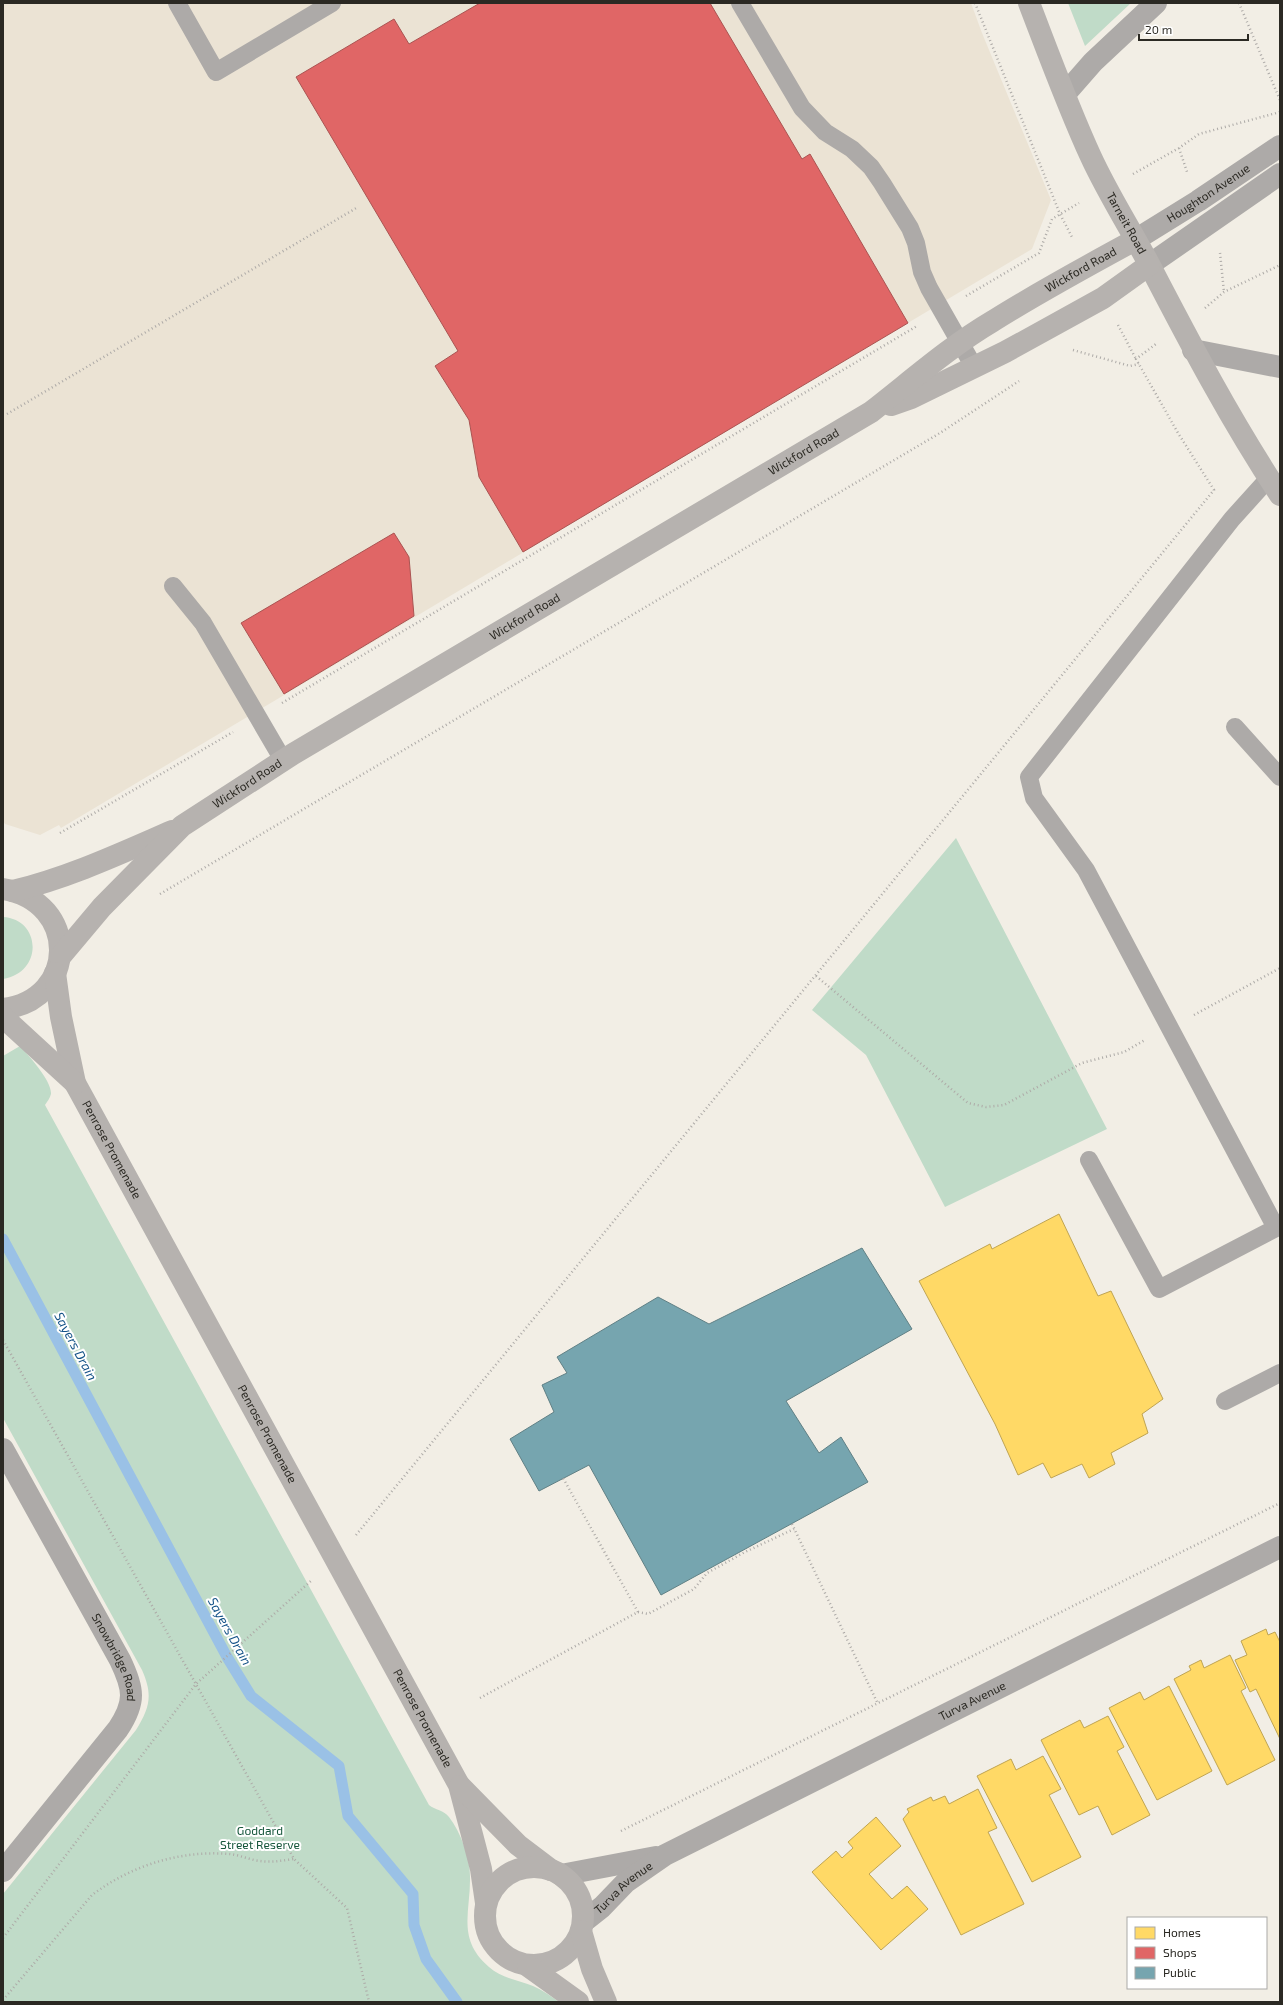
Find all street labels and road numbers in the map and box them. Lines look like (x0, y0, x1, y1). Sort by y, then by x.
street label: Houghton Avenue (1164, 160, 1252, 225)
street label: Tarneit Road (1104, 189, 1150, 256)
street label: Wickford Road (1042, 243, 1118, 294)
street label: Wickford Road (765, 425, 841, 477)
street label: Wickford Road (487, 590, 562, 642)
street label: Wickford Road (210, 755, 284, 810)
street label: Penrose Promenade (80, 1098, 145, 1201)
street label: Penrose Promenade (235, 1382, 300, 1485)
street label: Snowbridge Road (90, 1611, 139, 1702)
street label: Penrose Promenade (391, 1666, 456, 1769)
street label: Turva Avenue (936, 1678, 1008, 1723)
street label: Turva Avenue (591, 1858, 655, 1917)

